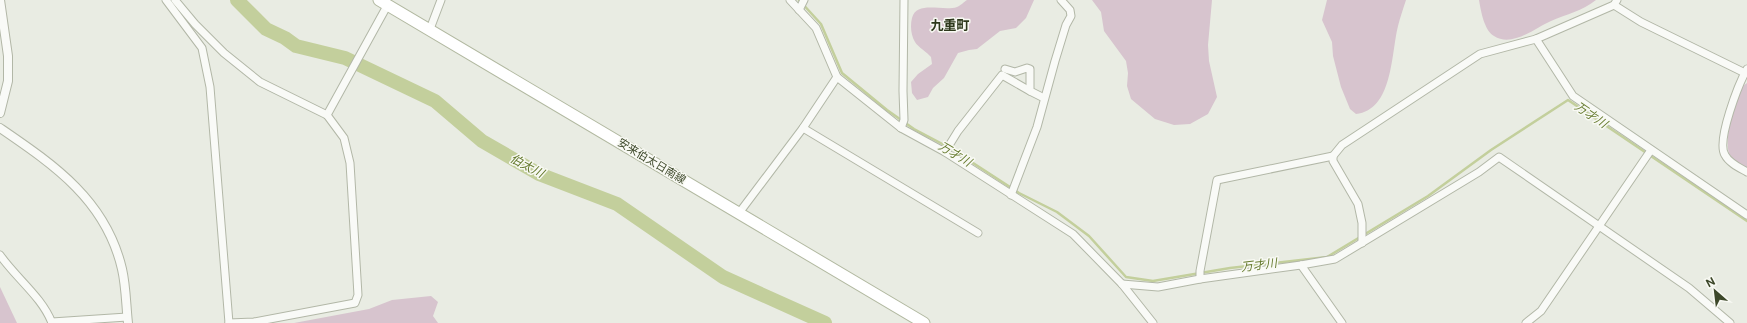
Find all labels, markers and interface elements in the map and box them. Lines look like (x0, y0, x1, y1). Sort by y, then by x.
district label: 九重町 (930, 18, 970, 33)
water label: 万才川 (1572, 99, 1611, 132)
street label: 安来伯太日南線 (616, 136, 688, 186)
water label: 万才川 (936, 139, 976, 170)
water label: 伯太川 (508, 151, 548, 182)
water label: 万才川 (1240, 256, 1280, 274)
north arrow (1695, 271, 1735, 311)
text: N (1704, 275, 1717, 289)

